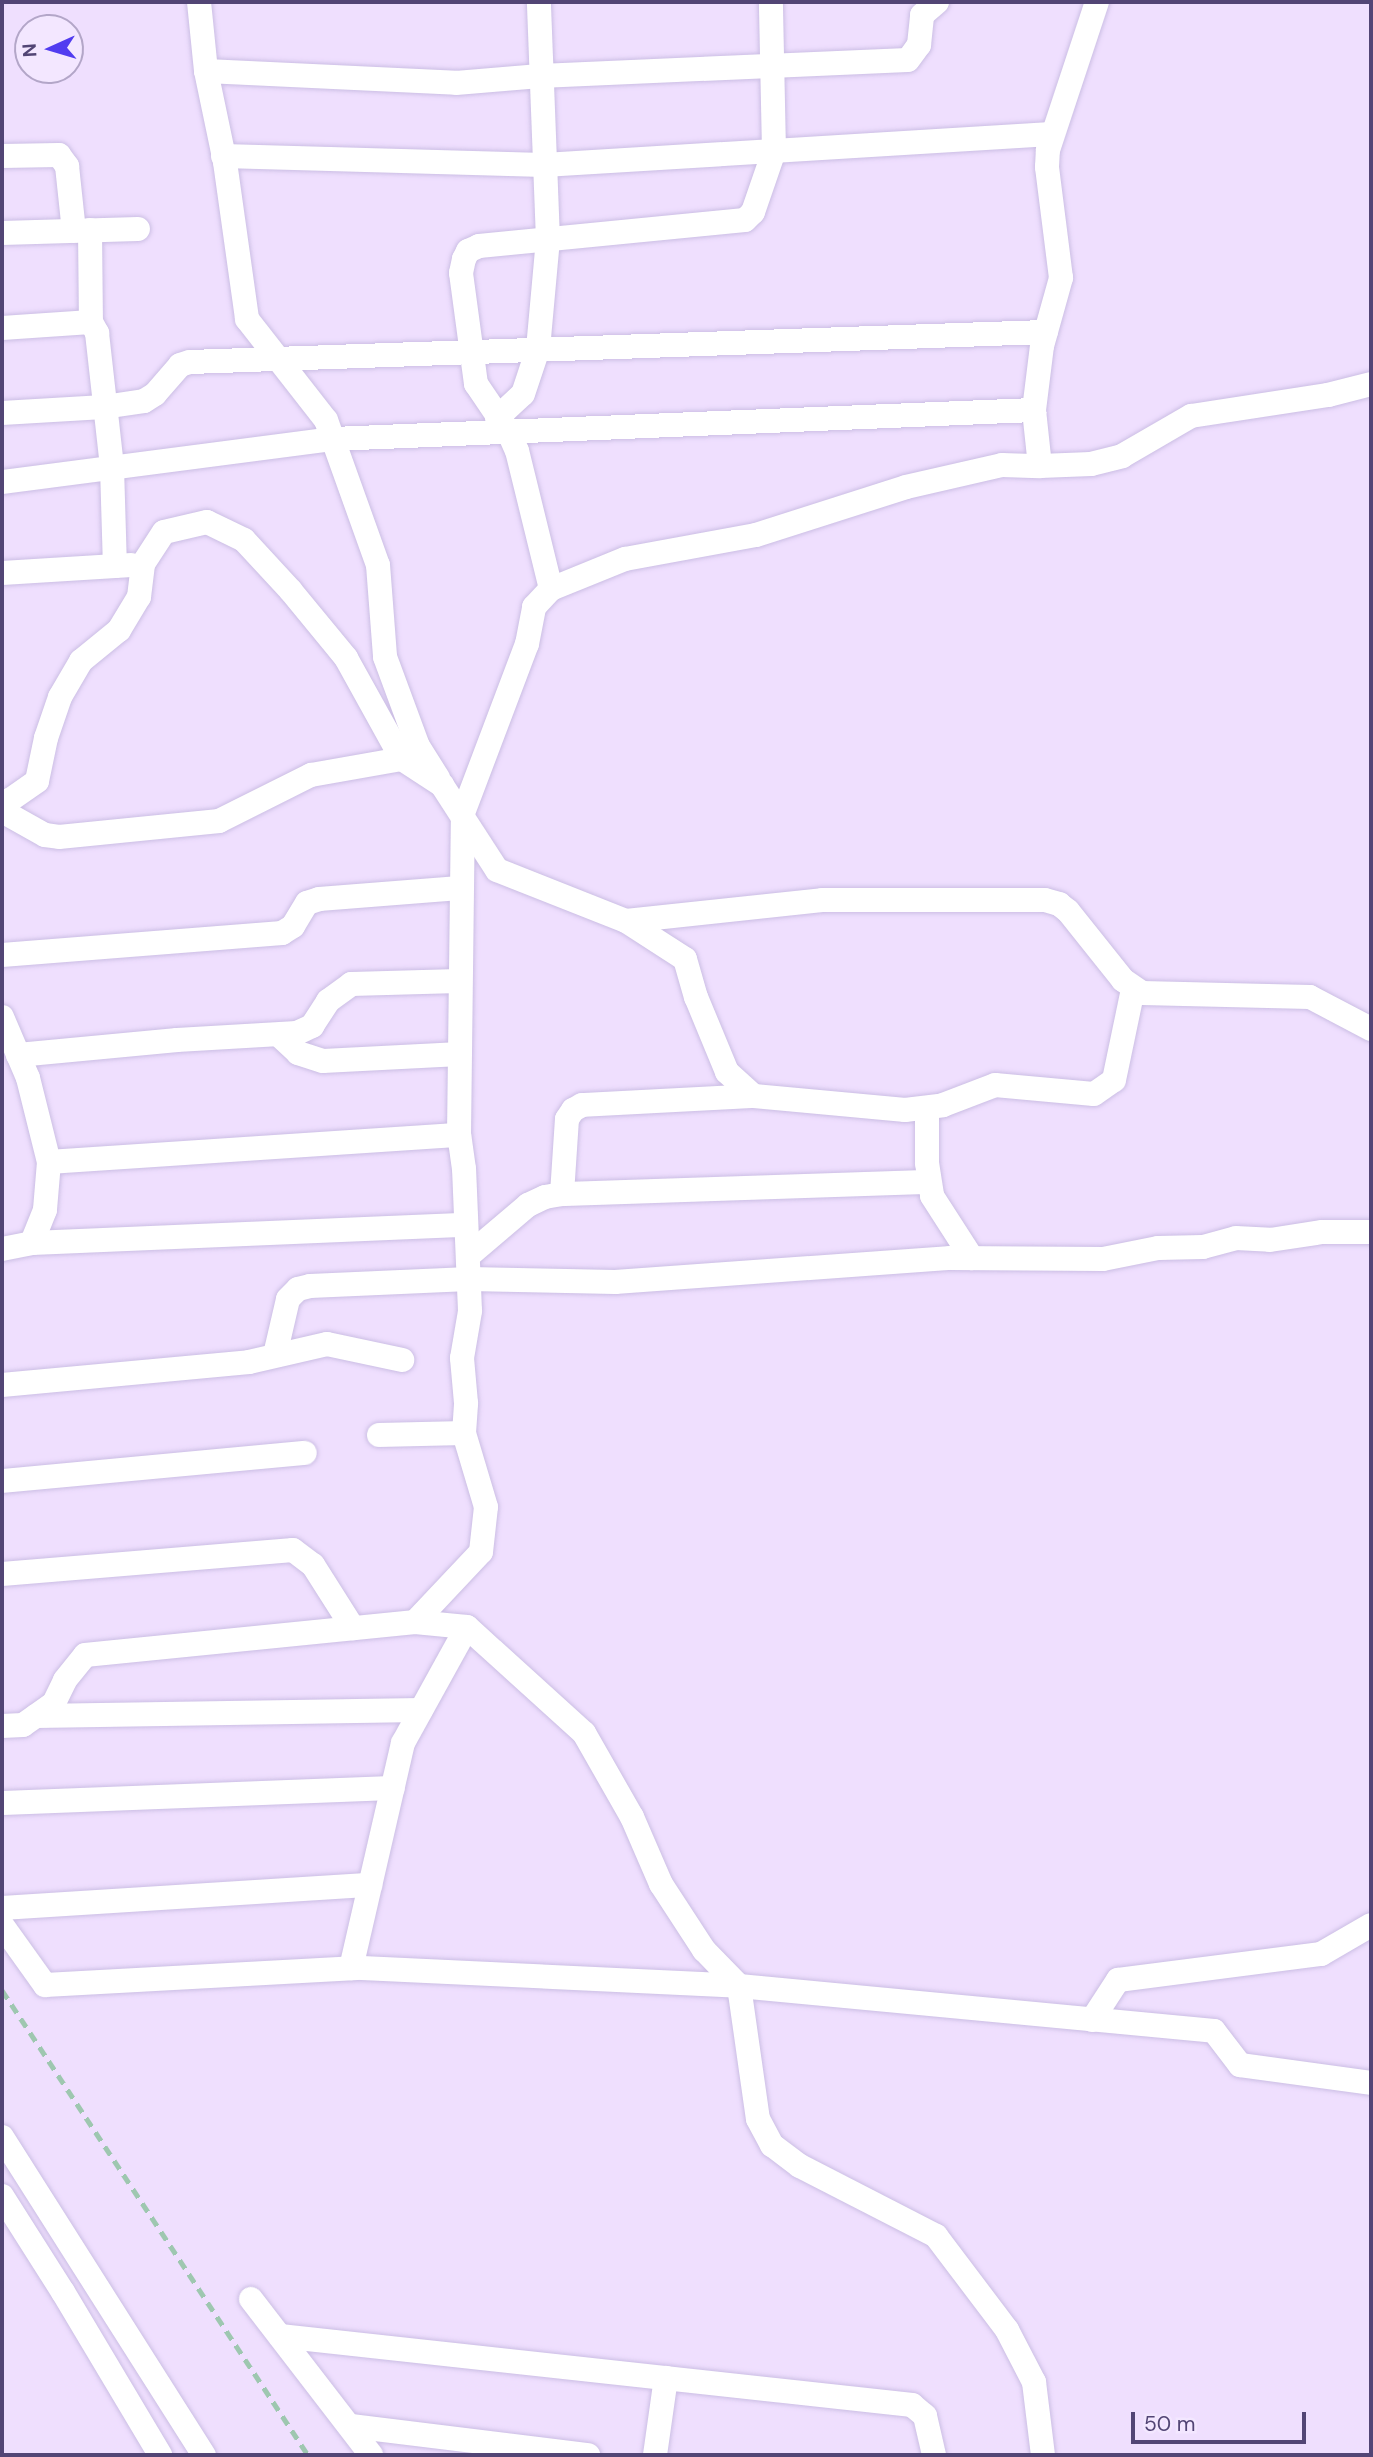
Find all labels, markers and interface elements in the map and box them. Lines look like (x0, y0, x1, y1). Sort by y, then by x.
north arrow (14, 14, 84, 84)
text: N (17, 43, 43, 58)
scale bar (1135, 2398, 1310, 2442)
text: 50 m (1144, 2410, 1195, 2438)

